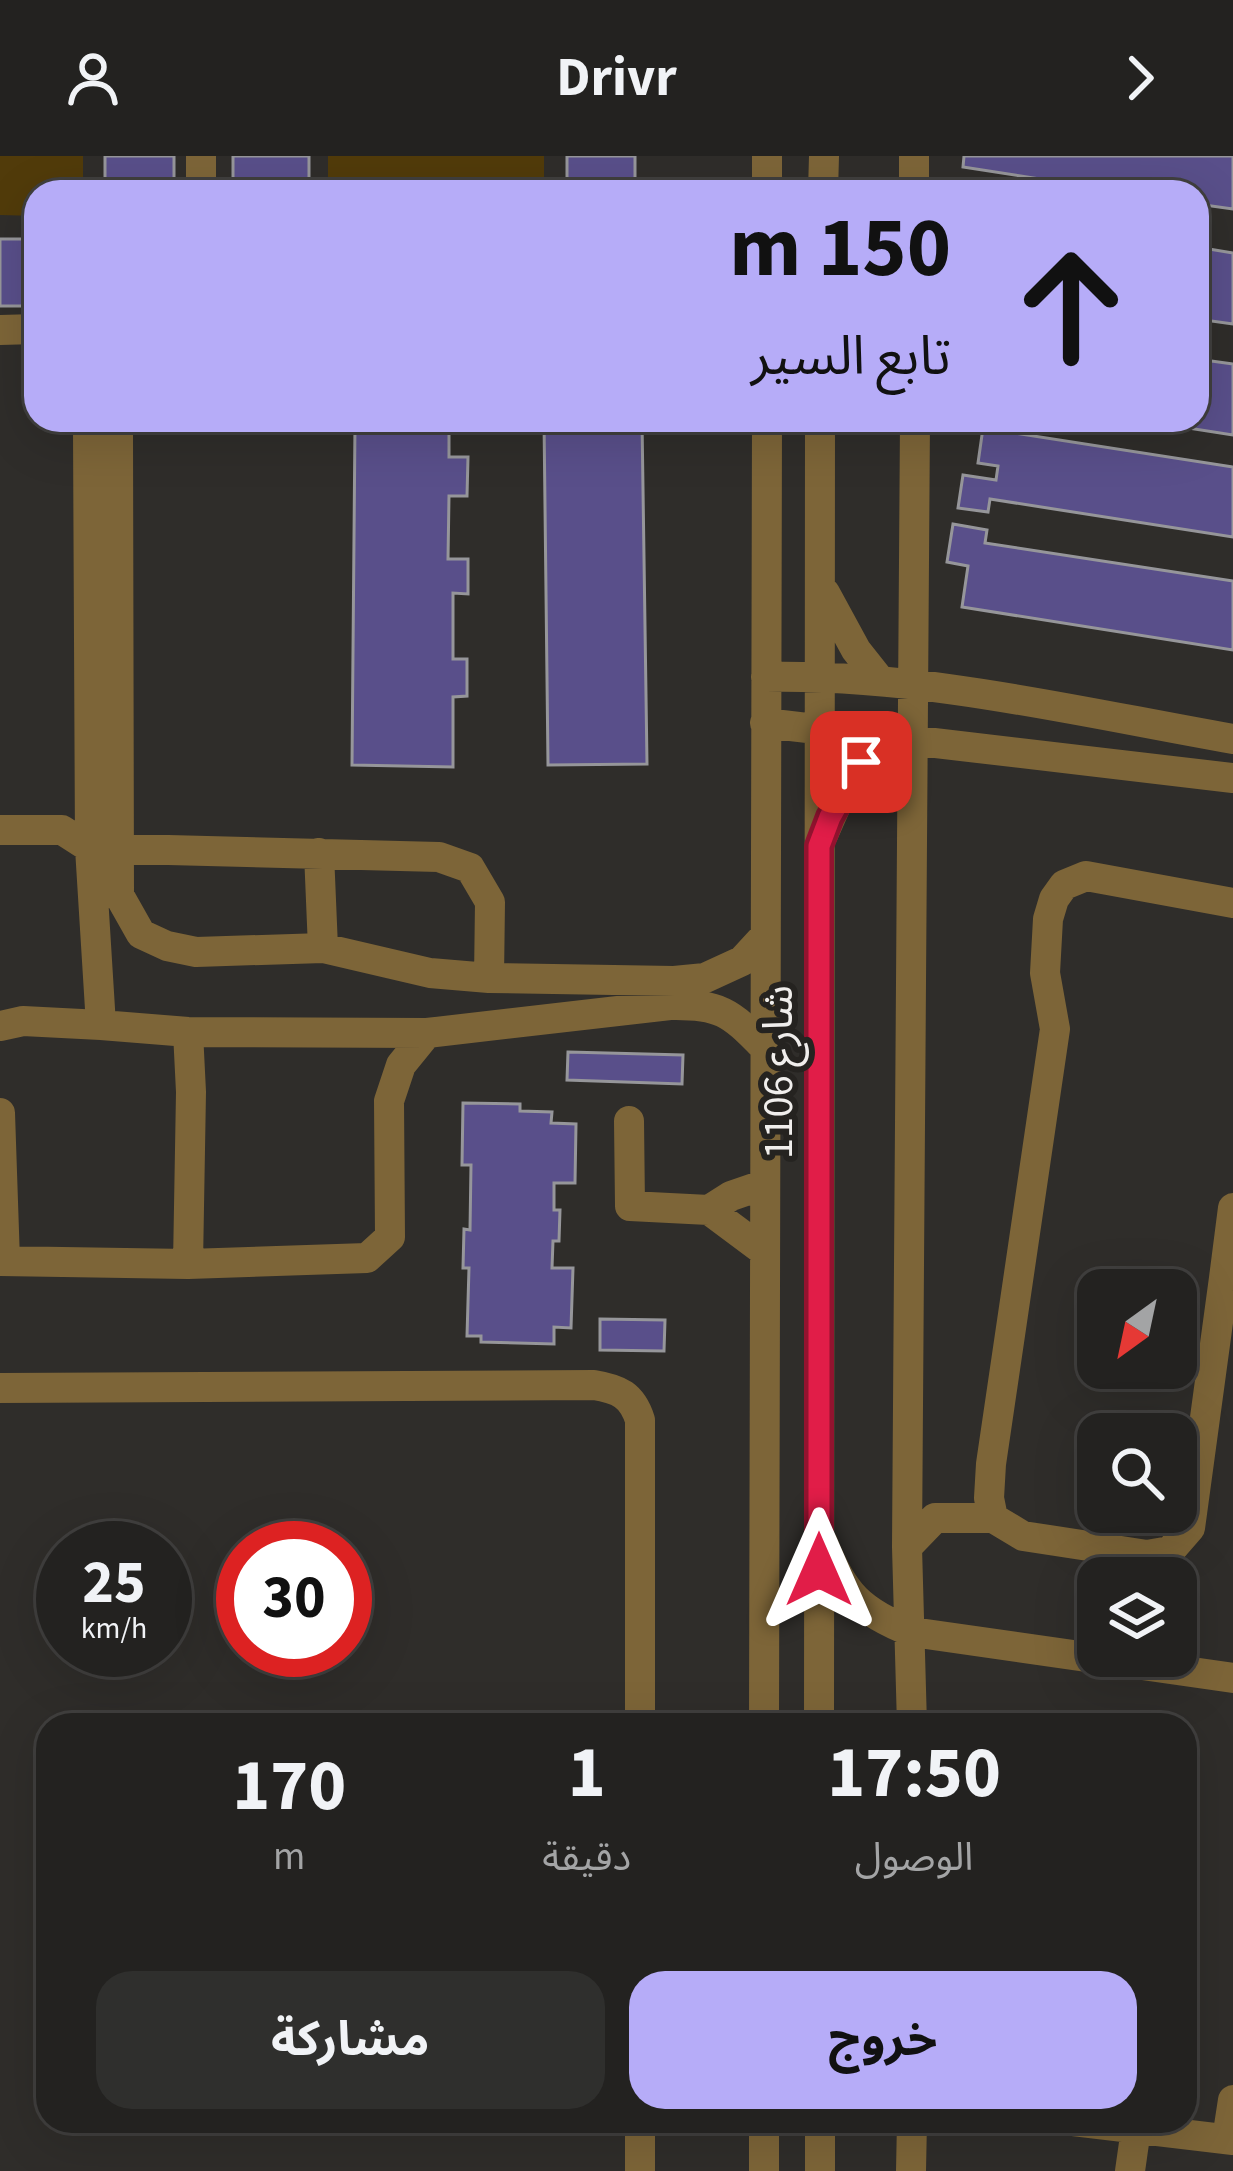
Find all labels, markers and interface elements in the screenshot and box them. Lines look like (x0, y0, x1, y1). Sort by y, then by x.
text: Drivr (556, 40, 677, 117)
icon: person (60, 45, 126, 111)
icon: forward (1107, 45, 1173, 111)
text: 150 m (729, 189, 951, 309)
icon: ahead (993, 228, 1149, 384)
text: تابع السير (751, 319, 951, 396)
pin (810, 711, 912, 813)
icon: arrive (828, 729, 894, 795)
street label: شارع 1106 (749, 985, 809, 1159)
north arrow (1077, 1269, 1197, 1389)
map controls (1077, 1269, 1197, 1677)
button: search (1077, 1413, 1197, 1533)
position arrow (756, 1507, 882, 1633)
speed limit sign: 30 (216, 1521, 372, 1677)
text: 25 (82, 1541, 146, 1626)
button: layers (1077, 1557, 1197, 1677)
text: km/h (81, 1607, 147, 1650)
text: 1 (568, 1722, 606, 1825)
text: 17:50 (827, 1722, 1001, 1825)
text: 170 (232, 1735, 346, 1838)
text: m (273, 1829, 305, 1885)
text: دقيقة (542, 1830, 631, 1886)
text: الوصول (855, 1830, 973, 1886)
button: مشاركة (96, 1971, 605, 2109)
button: خروج (629, 1971, 1137, 2109)

